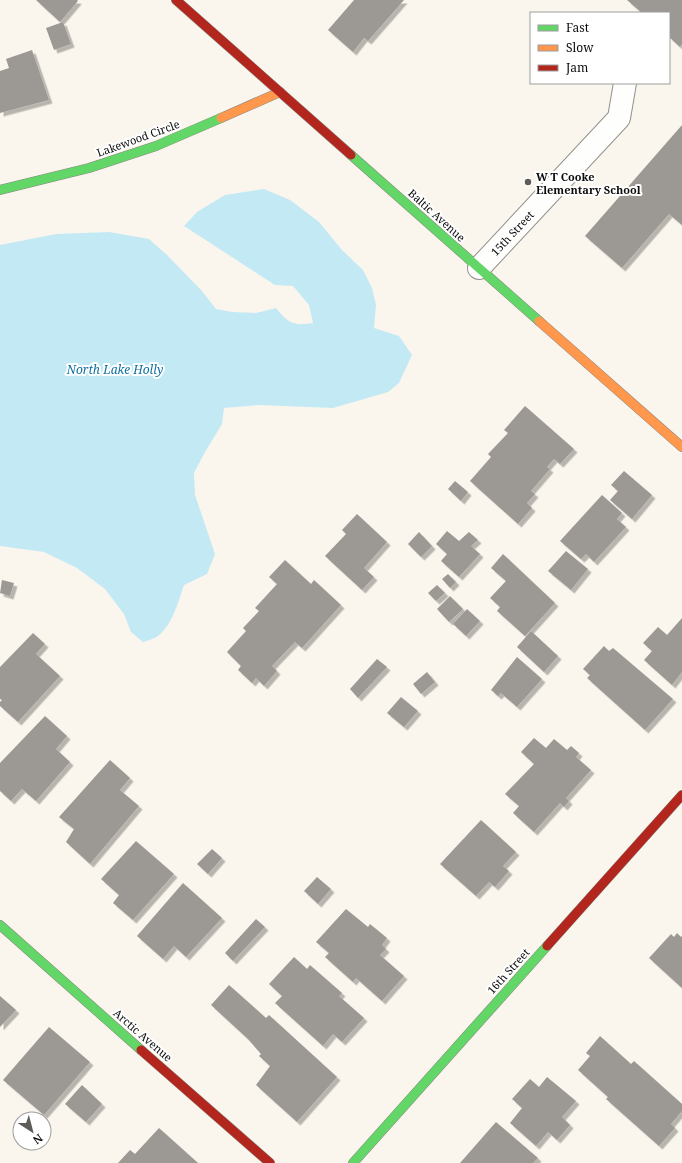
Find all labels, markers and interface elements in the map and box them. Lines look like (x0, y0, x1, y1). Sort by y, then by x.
legend (530, 12, 670, 84)
text: Fast (566, 19, 589, 36)
text: Slow (566, 39, 594, 56)
text: Jam (565, 59, 588, 76)
street label: Lakewood Circle (95, 116, 182, 160)
place label: W T Cooke Elementary School (536, 169, 641, 197)
marker: W T Cooke Elementary School (523, 177, 533, 187)
street label: Baltic Avenue (405, 185, 469, 245)
street label: 15th Street (487, 207, 537, 259)
water label: North Lake Holly (66, 361, 163, 378)
street label: 16th Street (483, 945, 533, 997)
street label: Arctic Avenue (110, 1005, 176, 1065)
north arrow (12, 1111, 52, 1151)
text: N (30, 1131, 46, 1148)

